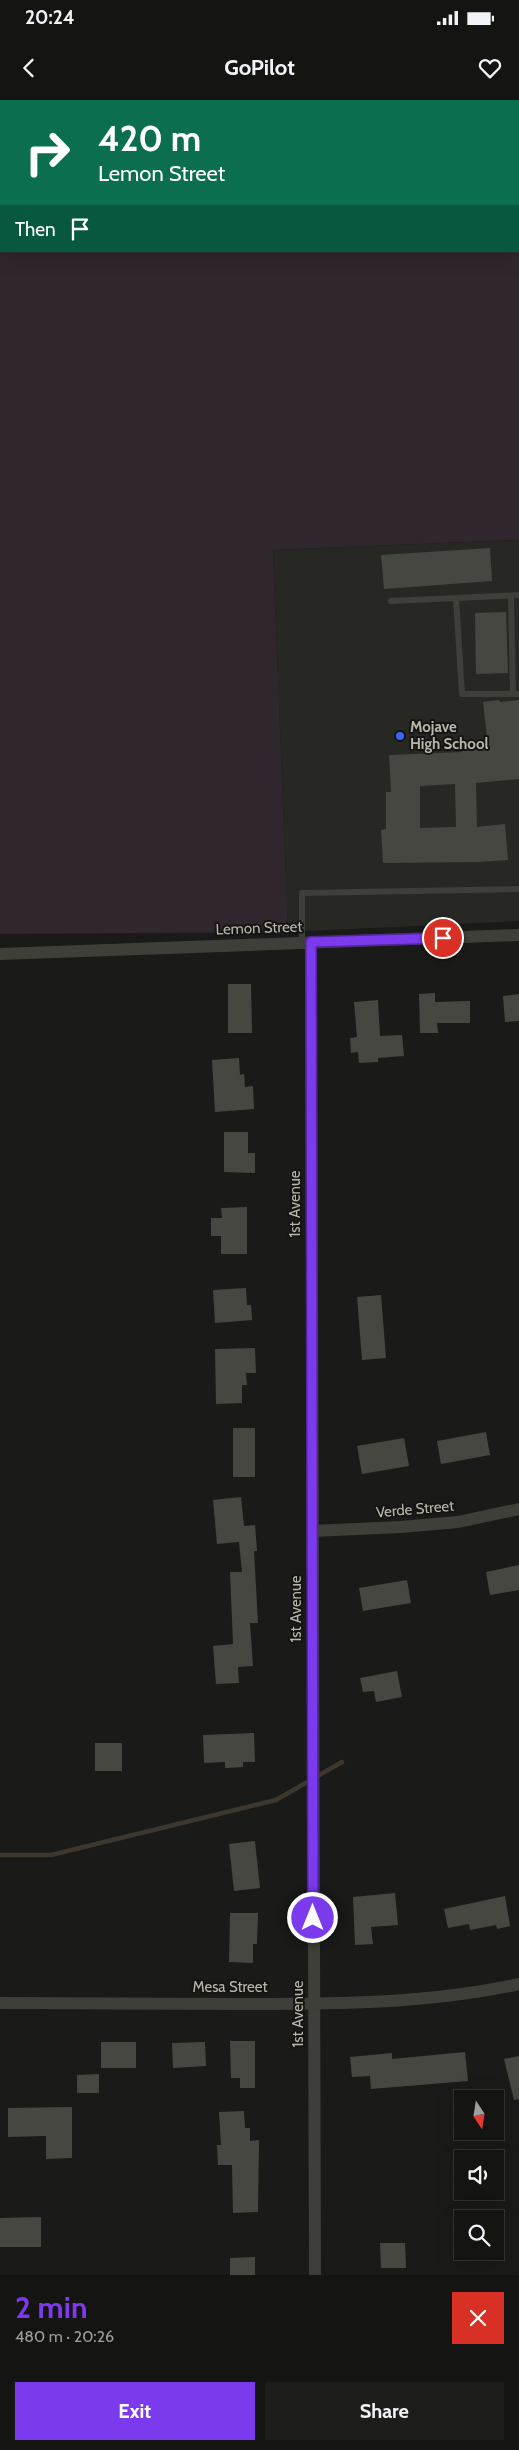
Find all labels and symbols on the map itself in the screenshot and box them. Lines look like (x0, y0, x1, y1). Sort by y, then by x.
place label: Mojave High School (410, 718, 488, 753)
marker: Mojave High School (394, 730, 406, 742)
street label: Lemon Street (215, 917, 303, 939)
pin (422, 917, 464, 959)
street label: 1st Avenue (286, 1170, 304, 1238)
street label: Verde Street (375, 1497, 455, 1521)
street label: 1st Avenue (287, 1575, 305, 1643)
position arrow (286, 1891, 338, 1943)
street label: Mesa Street (192, 1978, 268, 1996)
street label: 1st Avenue (289, 1980, 307, 2048)
north arrow (454, 2090, 504, 2140)

